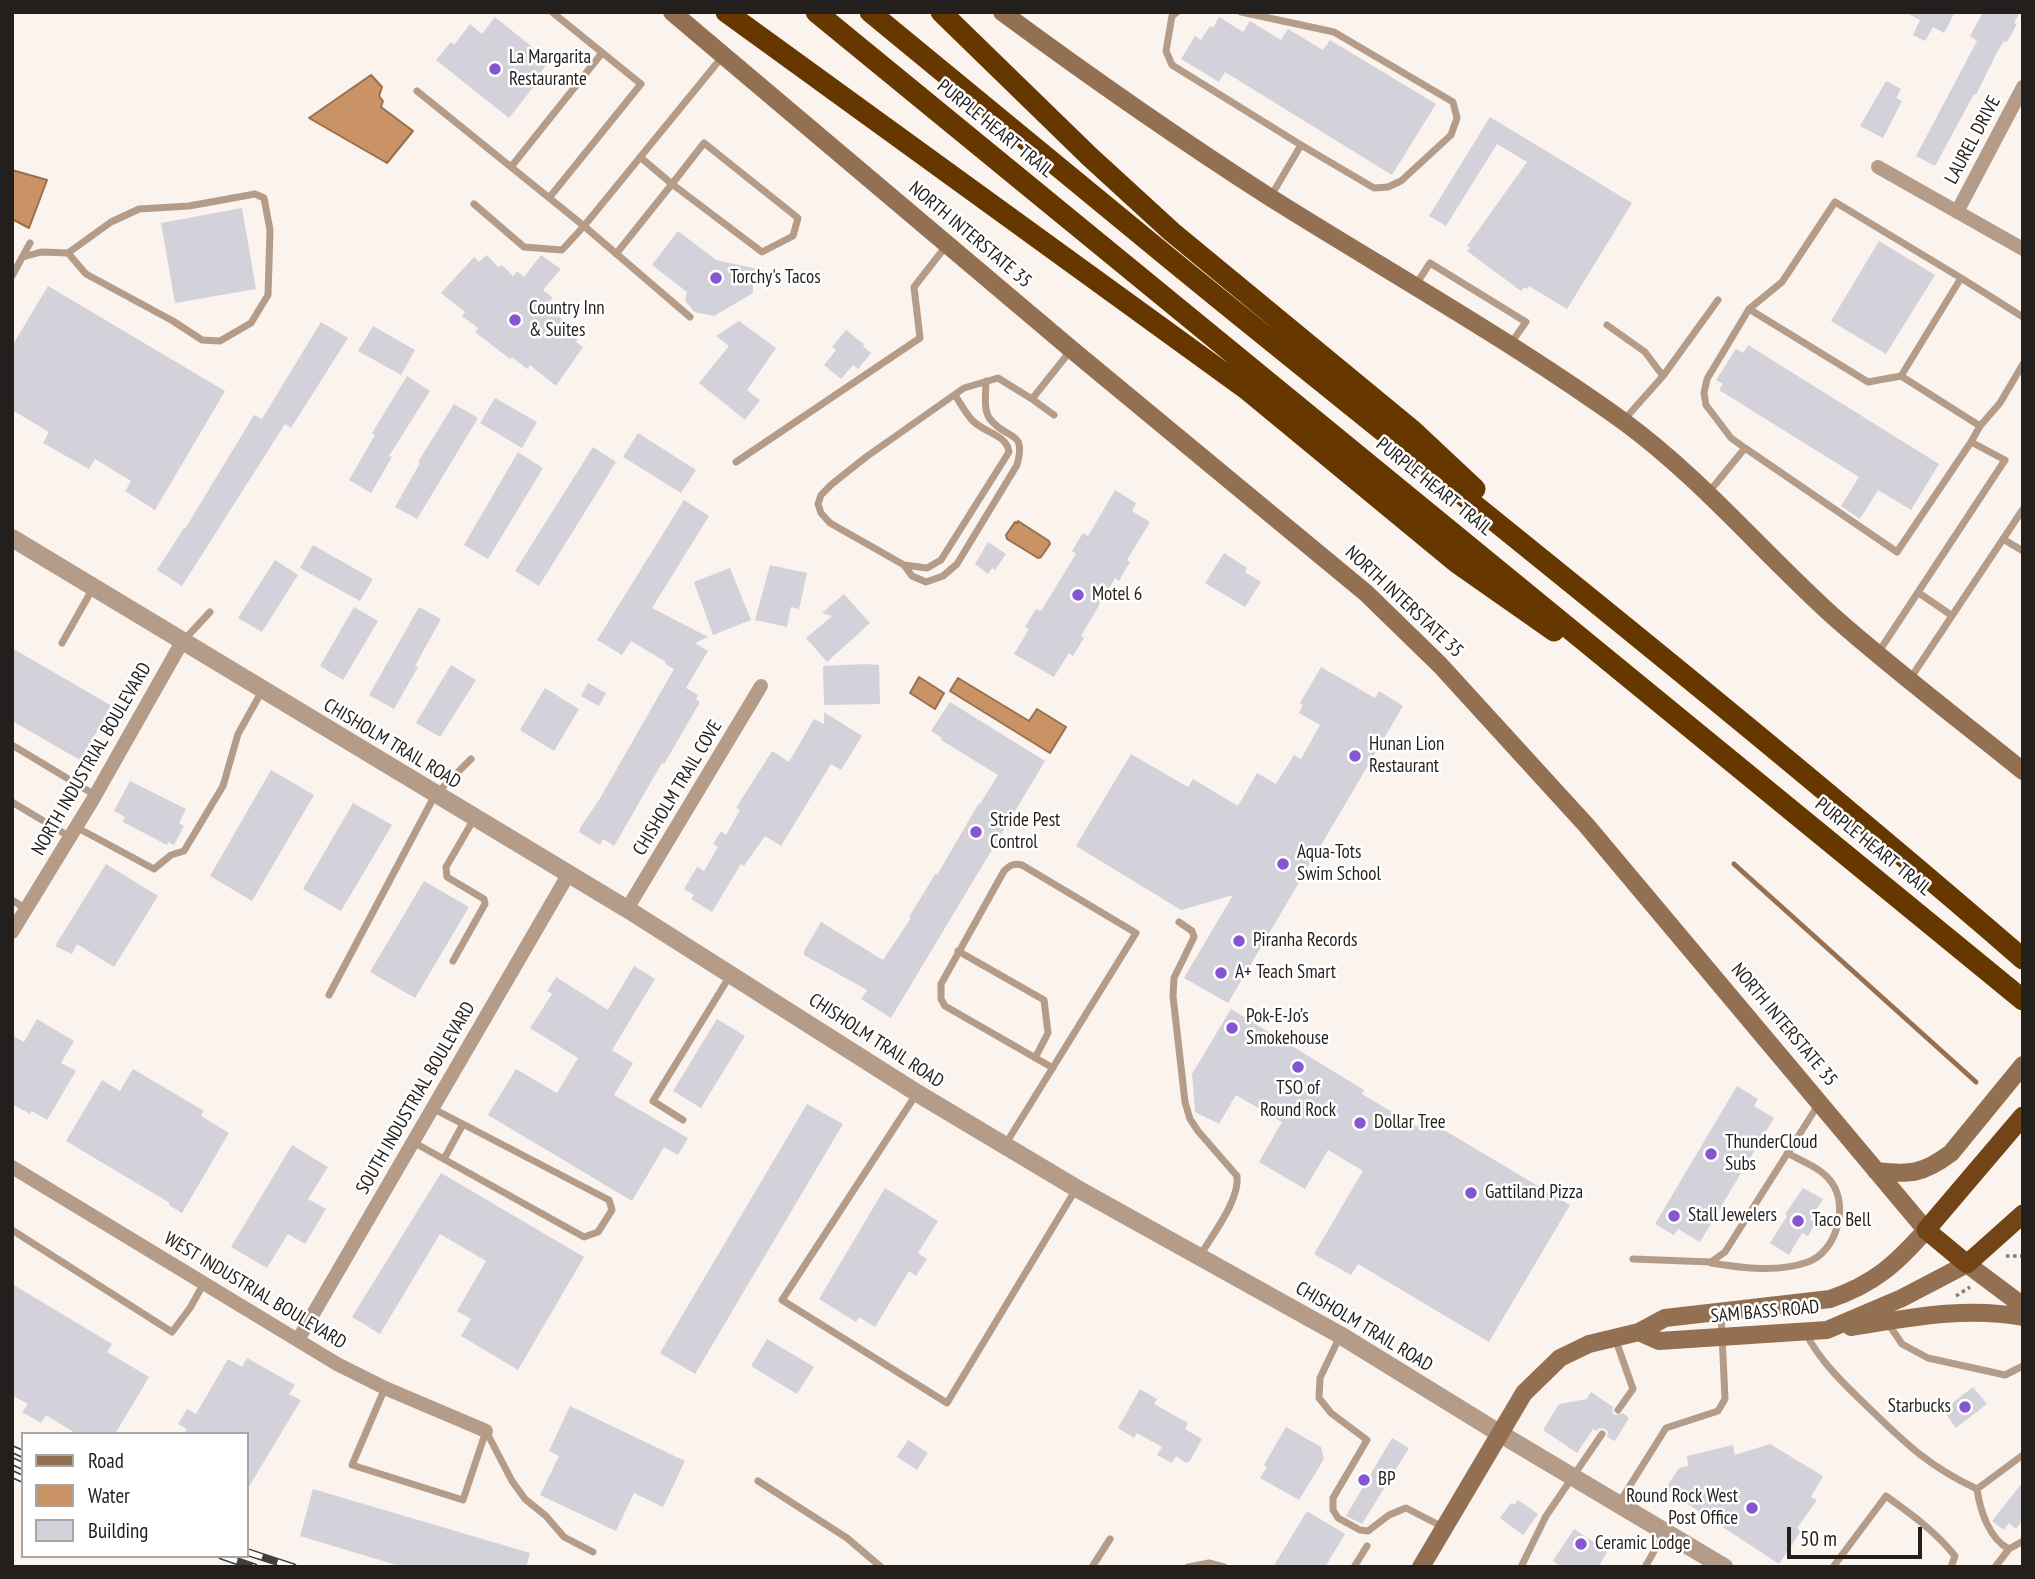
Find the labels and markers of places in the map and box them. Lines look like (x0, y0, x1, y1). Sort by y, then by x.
place label: La Margarita Restaurante (509, 47, 591, 91)
marker: La Margarita Restaurante (487, 61, 503, 77)
place label: Torchy's Tacos (730, 267, 821, 289)
marker: Torchy's Tacos (708, 270, 724, 286)
place label: Country Inn & Suites (529, 298, 605, 342)
marker: Country Inn & Suites (507, 312, 523, 328)
place label: Motel 6 (1092, 584, 1142, 606)
marker: Motel 6 (1070, 587, 1086, 603)
place label: Hunan Lion Restaurant (1369, 734, 1444, 778)
marker: Hunan Lion Restaurant (1347, 748, 1363, 764)
place label: Stride Pest Control (990, 810, 1060, 854)
marker: Stride Pest Control (968, 824, 984, 840)
place label: Aqua-Tots Swim School (1297, 842, 1381, 886)
marker: Aqua-Tots Swim School (1275, 856, 1291, 872)
place label: Piranha Records (1253, 930, 1357, 952)
marker: Piranha Records (1231, 933, 1247, 949)
place label: A+ Teach Smart (1235, 962, 1336, 984)
marker: A+ Teach Smart (1213, 965, 1229, 981)
place label: Pok-E-Jo’s Smokehouse (1246, 1006, 1329, 1050)
marker: Pok-E-Jo’s Smokehouse (1224, 1020, 1240, 1036)
marker: TSO of Round Rock (1290, 1059, 1306, 1075)
place label: TSO of Round Rock (1260, 1078, 1336, 1122)
place label: Dollar Tree (1374, 1112, 1445, 1134)
marker: Dollar Tree (1352, 1115, 1368, 1131)
place label: ThunderCloud Subs (1725, 1132, 1818, 1176)
marker: ThunderCloud Subs (1703, 1146, 1719, 1162)
place label: Gattiland Pizza (1485, 1182, 1583, 1204)
marker: Gattiland Pizza (1463, 1185, 1479, 1201)
place label: Stall Jewelers (1688, 1205, 1777, 1227)
marker: Stall Jewelers (1666, 1208, 1682, 1224)
place label: Taco Bell (1812, 1210, 1871, 1232)
marker: Taco Bell (1790, 1213, 1806, 1229)
place label: Starbucks (1888, 1396, 1951, 1418)
marker: Starbucks (1957, 1399, 1973, 1415)
place label: BP (1378, 1469, 1396, 1491)
marker: BP (1356, 1472, 1372, 1488)
place label: Round Rock West Post Office (1626, 1486, 1738, 1530)
marker: Round Rock West Post Office (1744, 1500, 1760, 1516)
place label: Ceramic Lodge (1595, 1533, 1691, 1555)
marker: Ceramic Lodge (1573, 1536, 1589, 1552)

